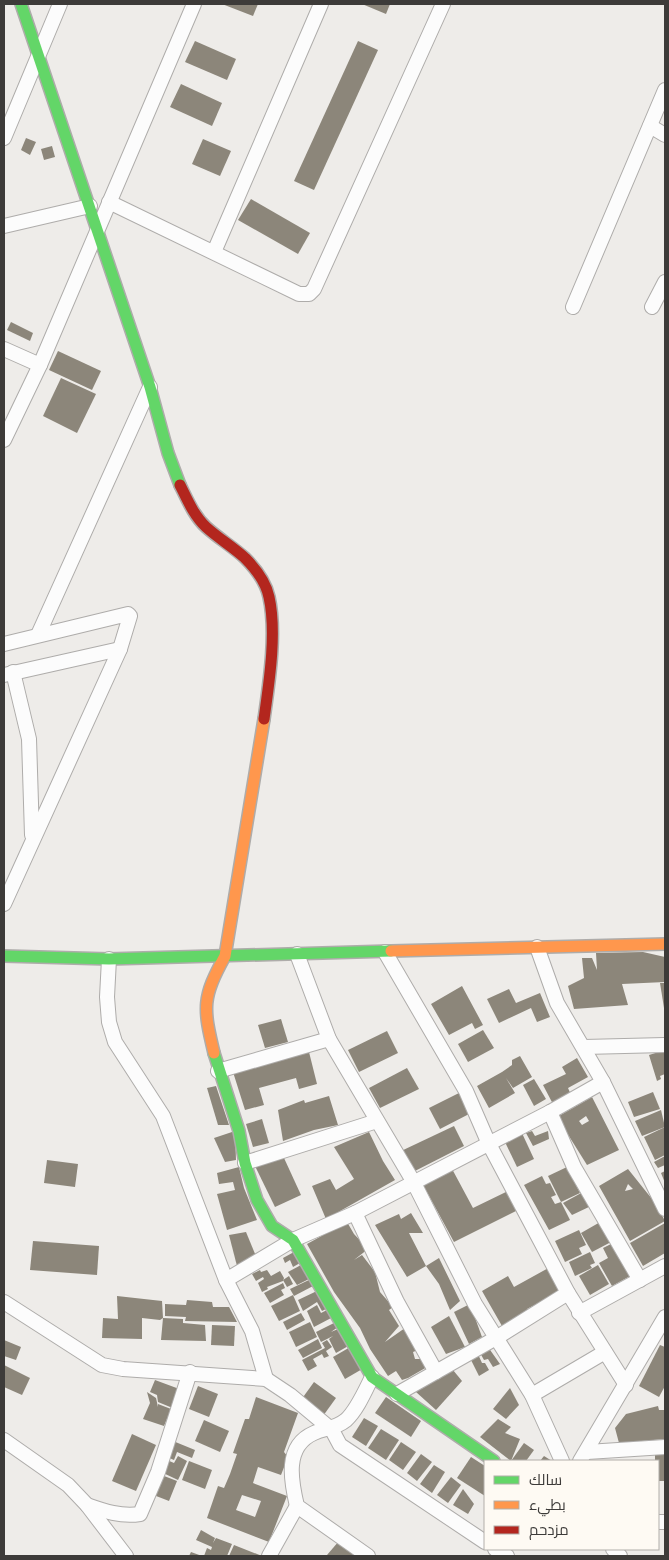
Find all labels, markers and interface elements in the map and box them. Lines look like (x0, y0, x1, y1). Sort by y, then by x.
legend (484, 1460, 659, 1550)
text: سالك (529, 1471, 562, 1489)
text: بطيء (529, 1496, 566, 1517)
text: مزدحم (529, 1521, 569, 1540)

